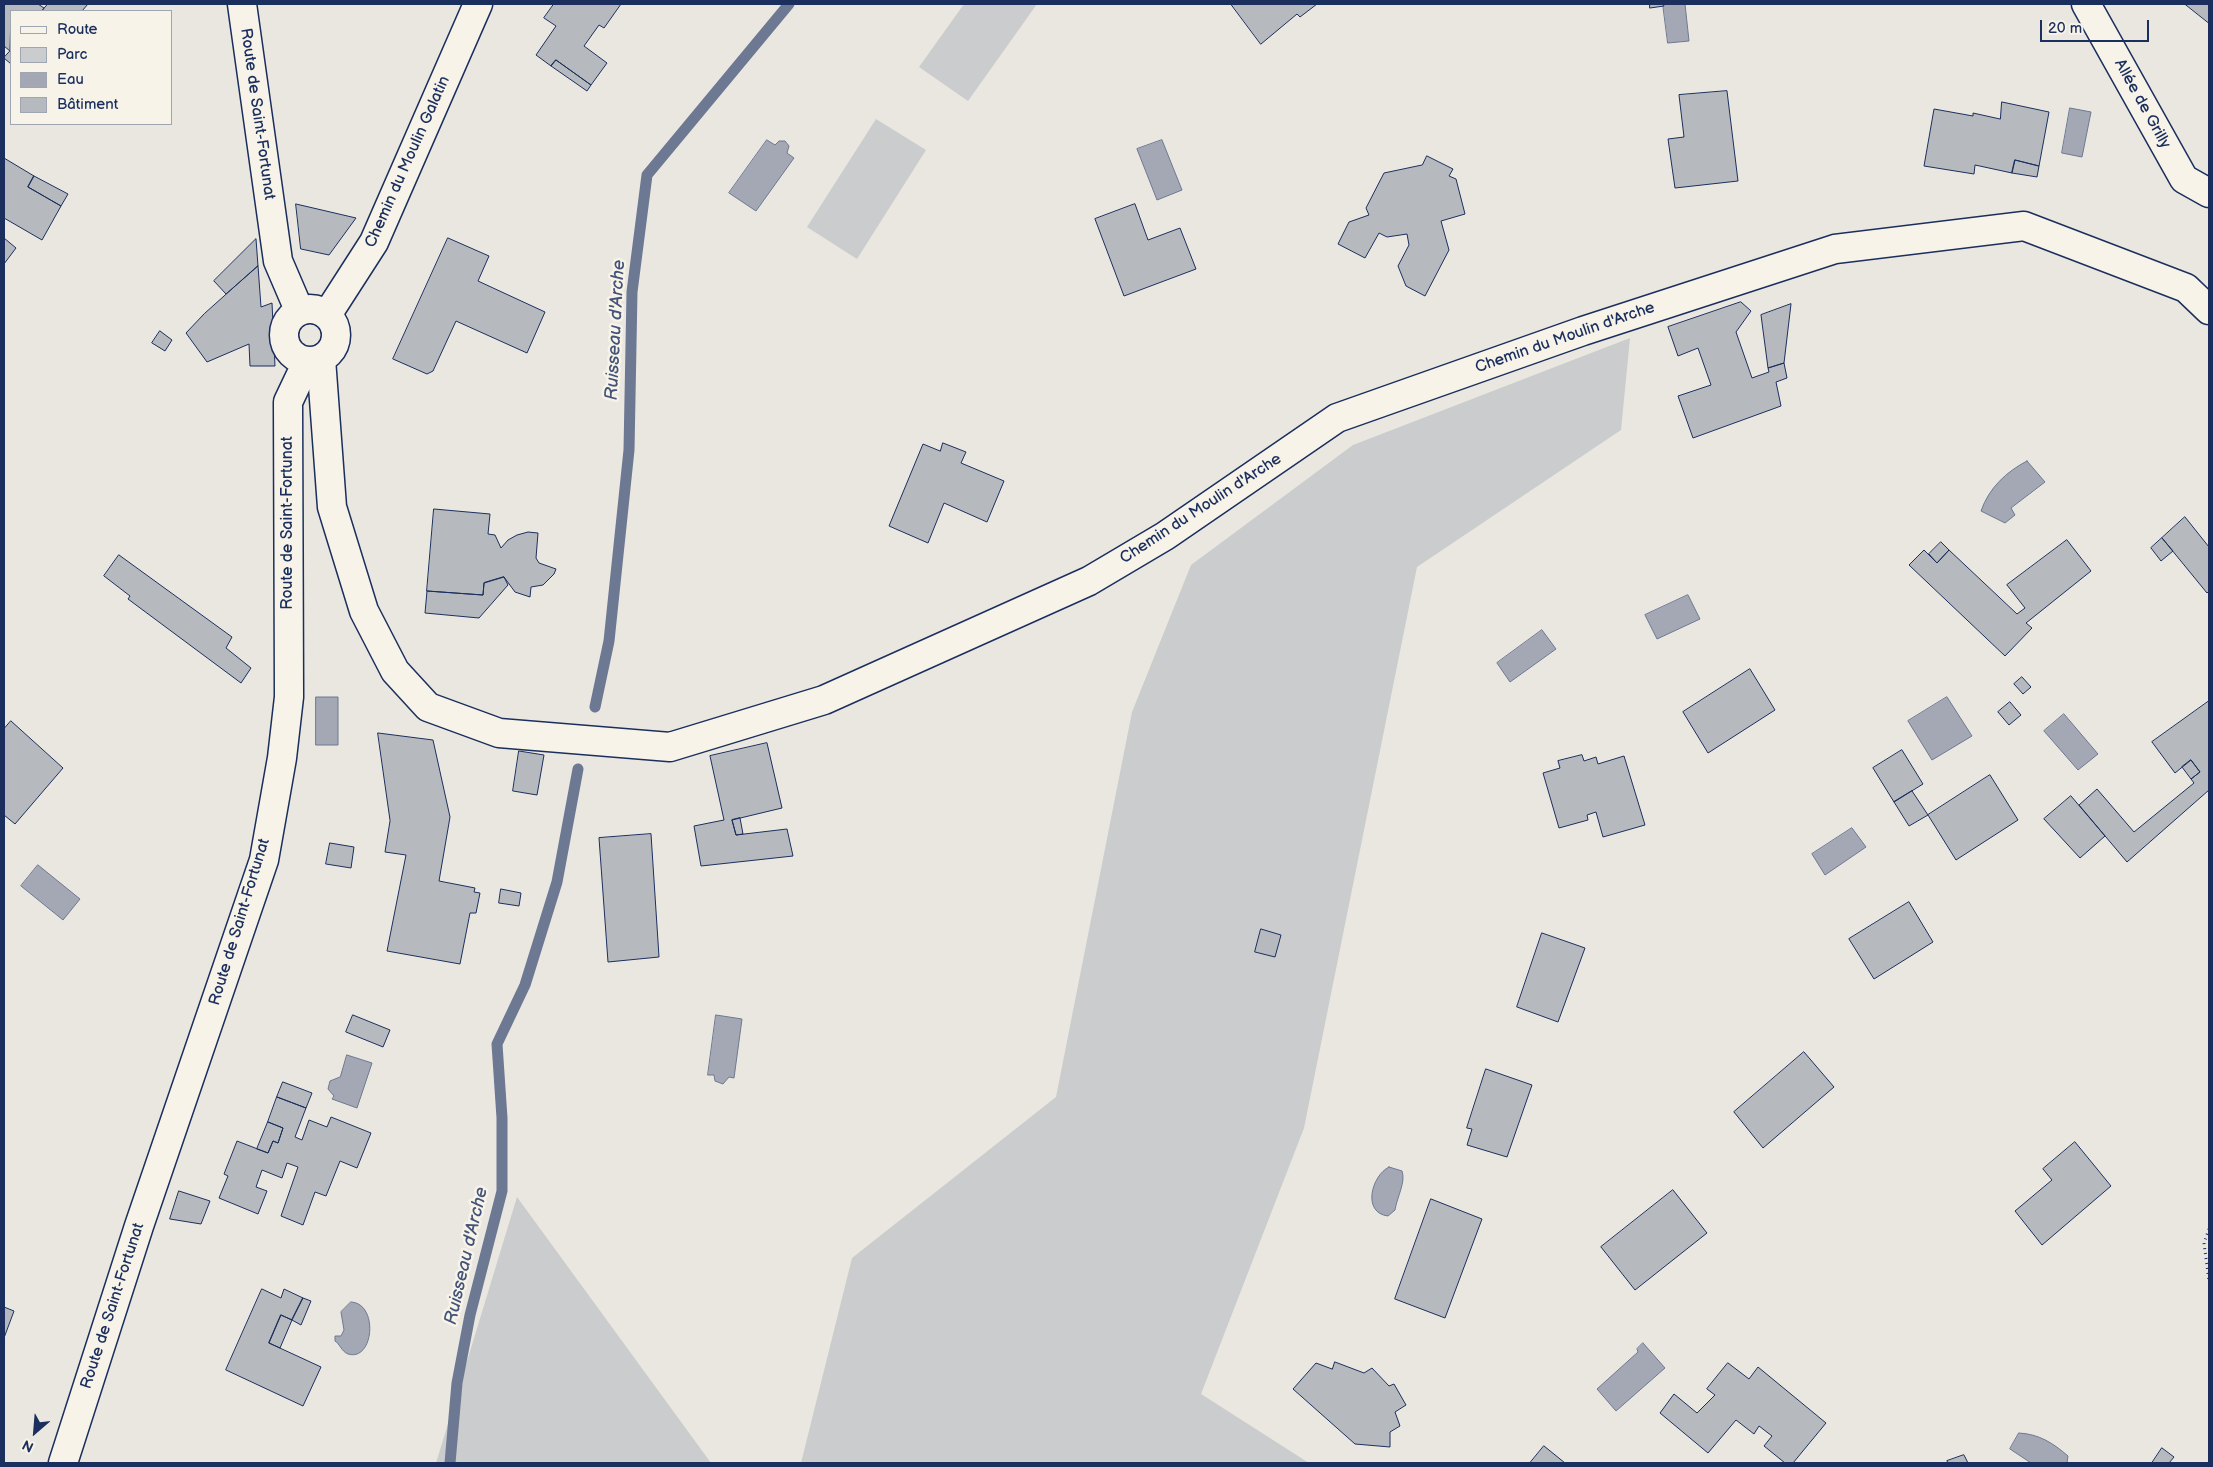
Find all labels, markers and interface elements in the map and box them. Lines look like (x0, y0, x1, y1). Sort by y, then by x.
legend (10, 10, 172, 125)
scale bar (2043, 10, 2152, 42)
text: 20 m (2048, 19, 2082, 38)
text: Route (57, 20, 97, 39)
street label: Route de Saint-Fortunat (235, 27, 279, 201)
text: Parc (57, 45, 87, 64)
street label: Allée de Grilly (2110, 56, 2174, 152)
text: Eau (57, 70, 84, 89)
street label: Chemin du Moulin Galatin (361, 73, 455, 251)
text: Bâtiment (57, 95, 118, 114)
water label: Ruisseau d'Arche (602, 259, 630, 401)
street label: Chemin du Moulin d'Arche (1473, 298, 1657, 378)
street label: Route de Saint-Fortunat (278, 436, 298, 610)
street label: Chemin du Moulin d'Arche (1117, 450, 1285, 568)
street label: Route de Saint-Fortunat (205, 836, 275, 1008)
water label: Ruisseau d'Arche (441, 1185, 493, 1327)
street label: Route de Saint-Fortunat (77, 1221, 149, 1391)
north arrow (10, 1407, 60, 1457)
text: N (19, 1436, 37, 1456)

